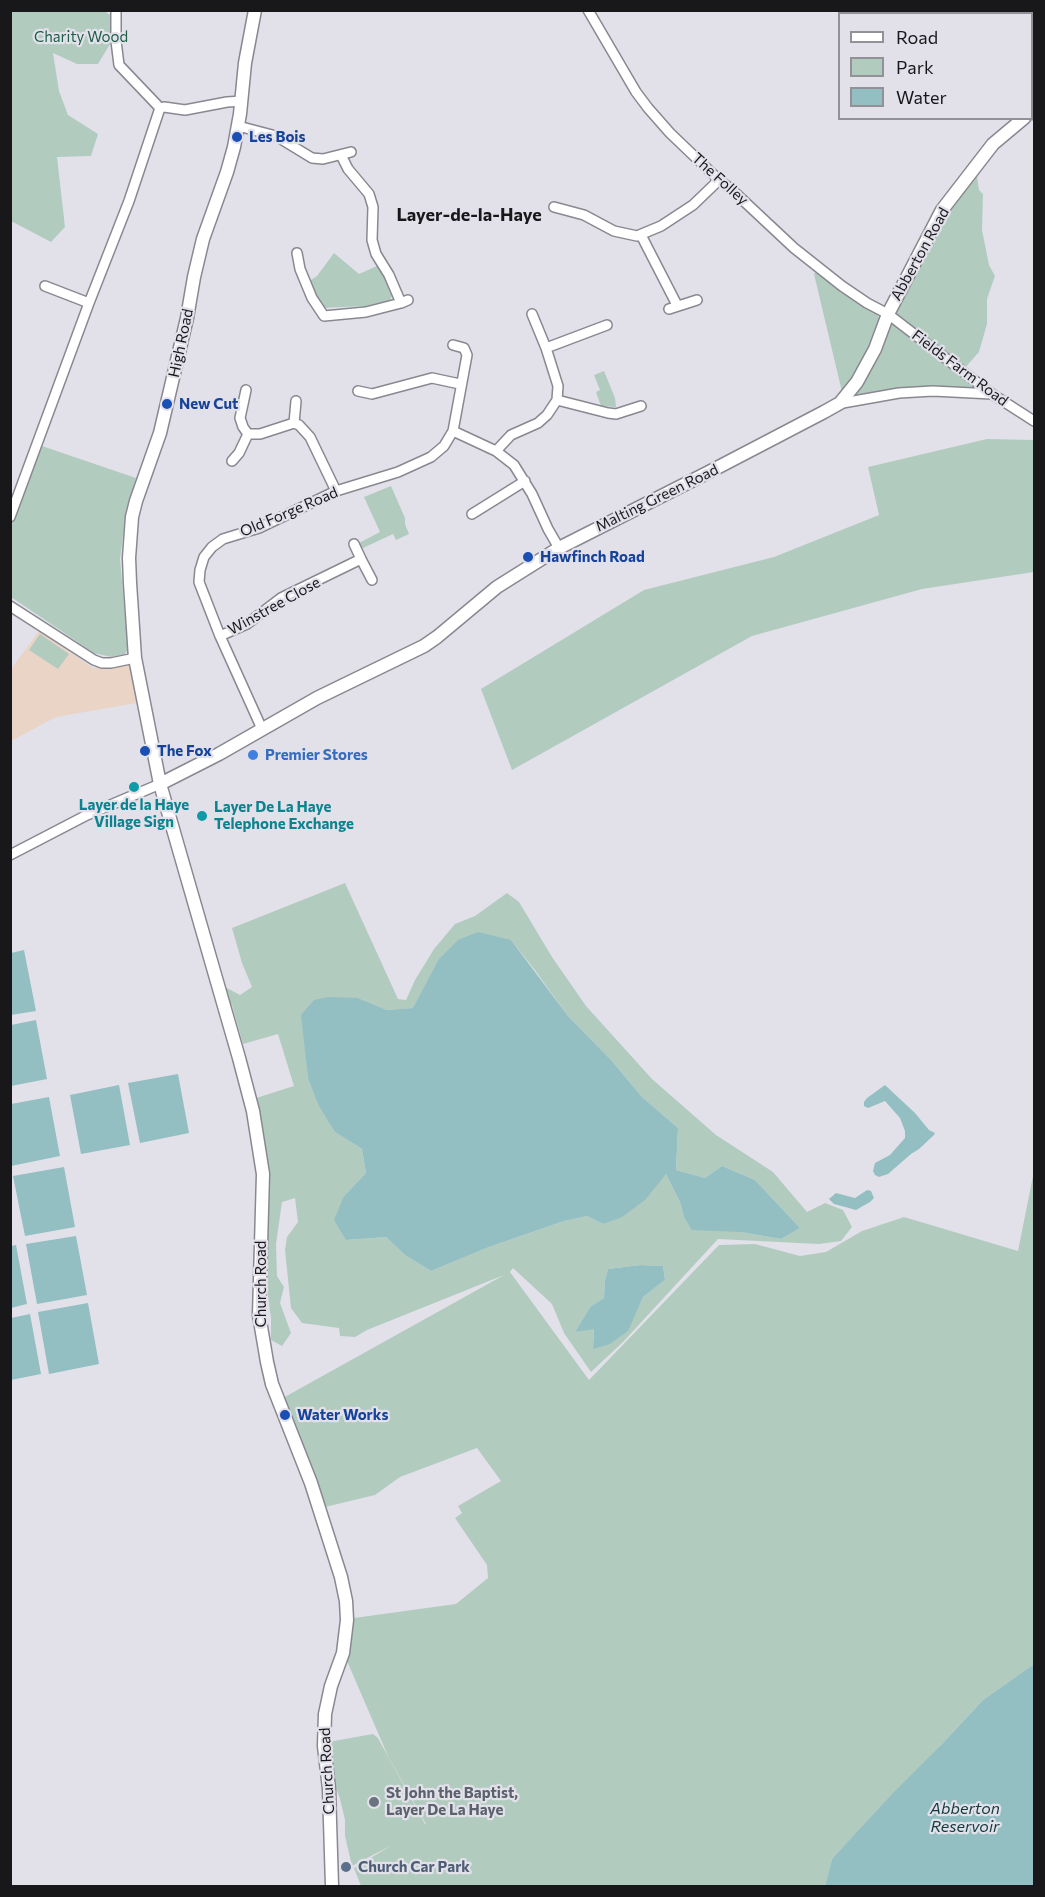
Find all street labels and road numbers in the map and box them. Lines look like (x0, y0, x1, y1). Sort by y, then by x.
street label: The Folley (688, 149, 752, 209)
street label: Abberton Road (887, 204, 953, 304)
street label: High Road (165, 307, 197, 379)
street label: Fields Farm Road (908, 326, 1012, 410)
street label: Malting Green Road (593, 460, 721, 536)
street label: Old Forge Road (237, 483, 341, 541)
street label: Winstree Close (225, 573, 323, 639)
street label: Church Road (252, 1241, 270, 1327)
street label: Church Road (316, 1727, 338, 1815)

